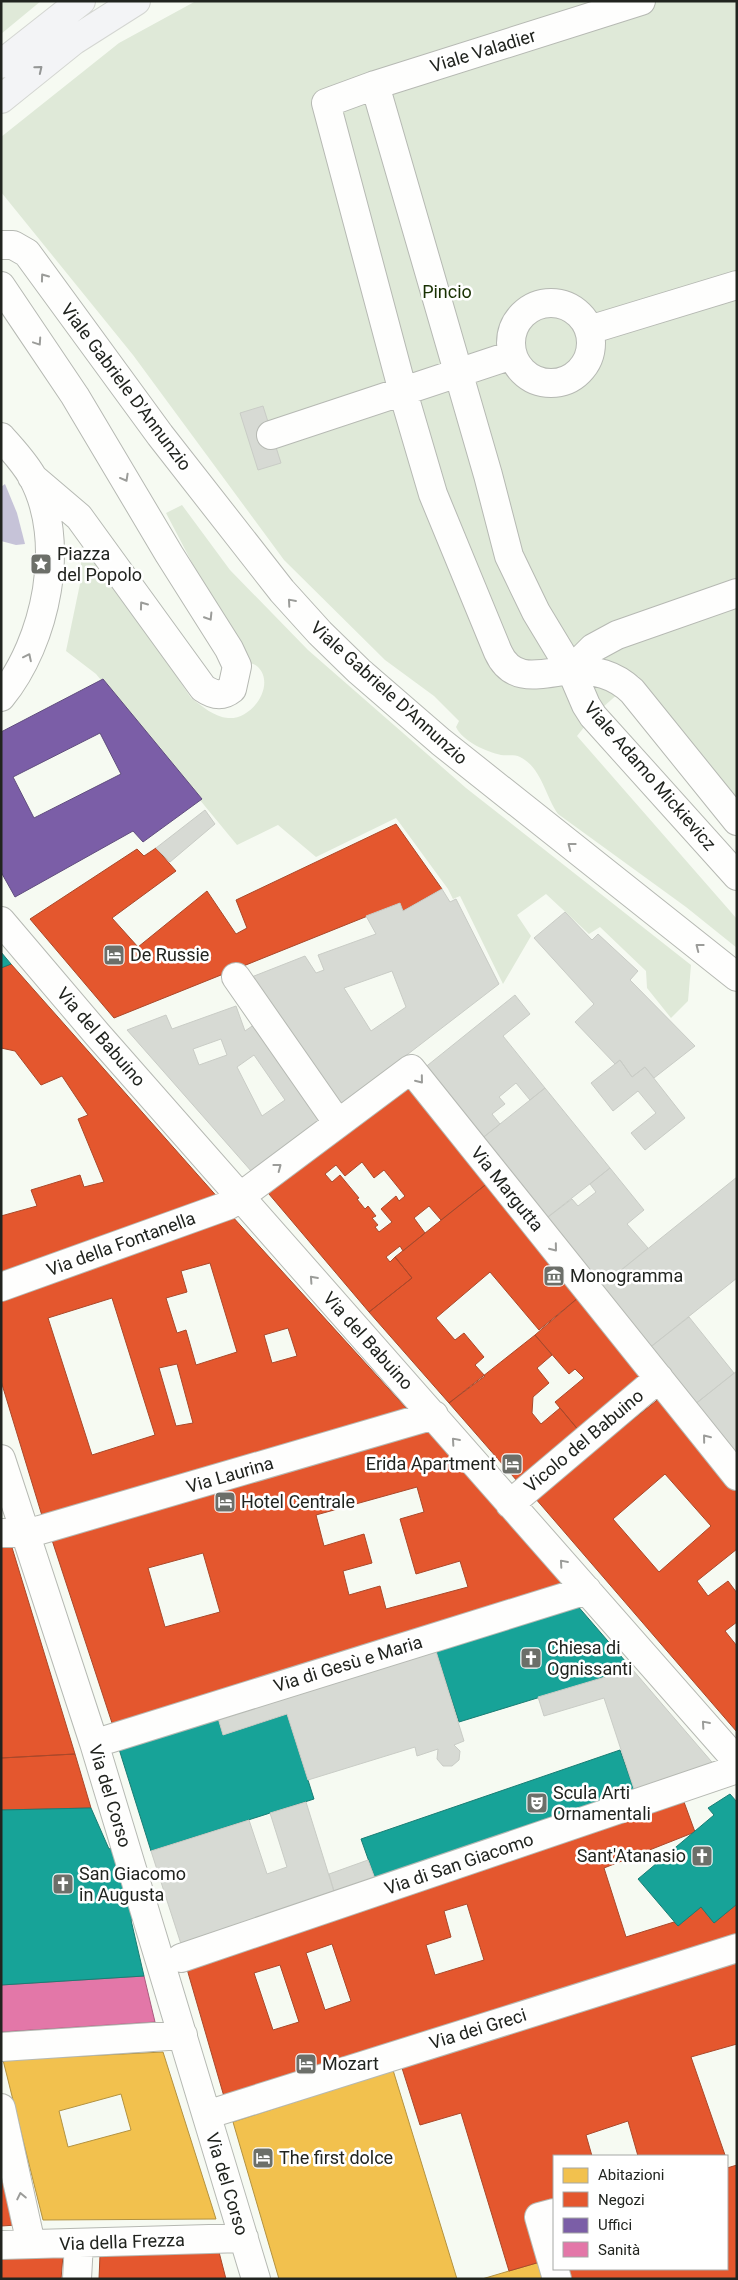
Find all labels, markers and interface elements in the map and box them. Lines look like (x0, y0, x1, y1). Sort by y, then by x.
street label: Viale Valadier (428, 25, 538, 77)
one-way arrow (33, 66, 42, 74)
one-way arrow (42, 274, 50, 283)
park label: Pincio (422, 281, 472, 302)
street label: Viale Gabriele D'Annunzio (57, 299, 196, 474)
one-way arrow (31, 336, 41, 345)
one-way arrow (119, 473, 129, 482)
place label: Piazza del Popolo (57, 543, 142, 585)
place icon: Piazza del Popolo (29, 552, 53, 576)
one-way arrow (287, 598, 296, 607)
one-way arrow (140, 601, 149, 611)
one-way arrow (203, 612, 212, 621)
street label: Viale Gabriele D'Annunzio (307, 617, 472, 769)
one-way arrow (21, 653, 31, 662)
street label: Viale Adamo Mickievicz (580, 697, 721, 854)
one-way arrow (568, 843, 577, 851)
hotel icon: De Russie (102, 943, 126, 967)
one-way arrow (695, 943, 704, 952)
place label: De Russie (130, 944, 209, 965)
street label: Via del Babuino (53, 983, 150, 1090)
one-way arrow (415, 1074, 423, 1083)
street label: Via Margutta (467, 1142, 548, 1235)
one-way arrow (272, 1164, 282, 1173)
street label: Via della Fontanella (44, 1207, 198, 1280)
one-way arrow (549, 1242, 557, 1251)
museum icon: Monogramma (542, 1264, 566, 1288)
place label: Monogramma (570, 1265, 683, 1286)
one-way arrow (310, 1276, 319, 1285)
street label: Via del Babuino (319, 1287, 418, 1394)
street label: Vicolo del Babuino (520, 1385, 647, 1496)
one-way arrow (703, 1434, 712, 1443)
one-way arrow (453, 1438, 461, 1447)
street label: Via Laurina (184, 1452, 276, 1497)
hotel icon: Erida Apartment (500, 1452, 524, 1476)
place label: Erida Apartment (366, 1453, 496, 1474)
hotel icon: Hotel Centrale (213, 1490, 237, 1514)
place label: Hotel Centrale (241, 1491, 355, 1512)
one-way arrow (559, 1559, 568, 1568)
street label: Via di Gesù e Maria (271, 1631, 425, 1696)
place label: Chiesa di Ognissanti (547, 1637, 632, 1679)
church icon: Chiesa di Ognissanti (519, 1646, 543, 1670)
one-way arrow (701, 1721, 710, 1730)
street label: Via del Corso (85, 1742, 136, 1850)
place label: Scula Arti Ornamentali (553, 1782, 651, 1824)
theatre icon: Scula Arti Ornamentali (525, 1791, 549, 1815)
street label: Via di San Giacomo (382, 1828, 536, 1899)
church icon: Sant'Atanasio (690, 1844, 714, 1868)
place label: Sant'Atanasio (577, 1845, 686, 1866)
place label: San Giacomo in Augusta (79, 1863, 186, 1905)
church icon: San Giacomo in Augusta (51, 1872, 75, 1896)
street label: Via dei Greci (427, 2004, 529, 2053)
hotel icon: Mozart (294, 2052, 318, 2076)
place label: Mozart (322, 2053, 379, 2074)
street label: Via del Corso (202, 2130, 253, 2238)
hotel icon: The first dolce (251, 2146, 275, 2170)
place label: The first dolce (279, 2147, 393, 2168)
legend (553, 2155, 728, 2270)
text: Abitazioni (598, 2166, 665, 2184)
text: Negozi (598, 2191, 645, 2209)
one-way arrow (16, 2192, 26, 2201)
text: Uffici (598, 2216, 632, 2234)
street label: Via della Frezza (59, 2229, 185, 2254)
text: Sanità (598, 2241, 640, 2259)

